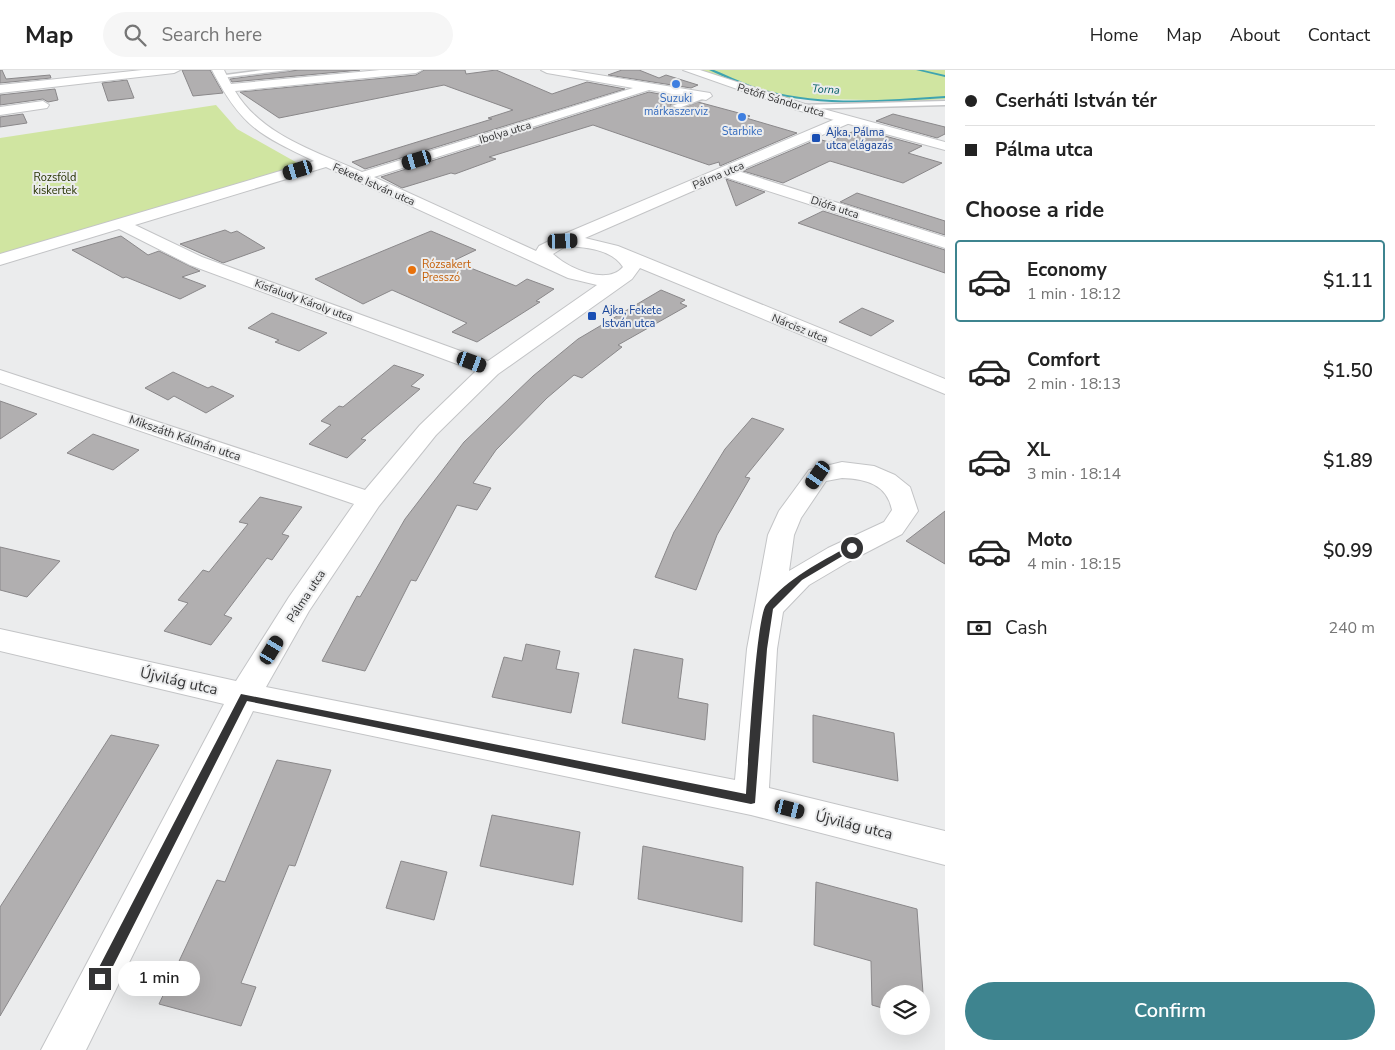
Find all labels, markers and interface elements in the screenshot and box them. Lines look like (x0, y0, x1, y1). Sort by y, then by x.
search box (103, 12, 453, 57)
text: Map (25, 19, 73, 51)
icon: search (121, 21, 149, 49)
text: Search here (161, 22, 262, 48)
text: Home (1090, 23, 1138, 47)
text: Map (1166, 23, 1202, 47)
text: About (1230, 23, 1280, 47)
text: Contact (1308, 23, 1370, 47)
marker: Suzuki márkaszerviz (670, 78, 682, 90)
street label: Petőfi Sándor utca (735, 80, 826, 121)
water label: Torna (812, 81, 841, 98)
text: Cserháti István tér (995, 88, 1157, 114)
place label: Suzuki márkaszerviz (644, 91, 708, 119)
marker: Starbike (736, 111, 748, 123)
street label: Ibolya utca (477, 117, 533, 147)
place label: Starbike (722, 124, 762, 139)
place label: Ajka, Pálma utca elágazás (826, 125, 893, 153)
marker: Ajka, Pálma utca elágazás (810, 132, 822, 144)
text: Pálma utca (995, 137, 1093, 163)
car (400, 148, 433, 172)
car (281, 158, 314, 182)
street label: Pálma utca (690, 158, 746, 193)
street label: Fekete István utca (330, 160, 417, 209)
park label: Rozsföld kiskertek (33, 170, 77, 198)
street label: Diófa utca (809, 193, 861, 222)
text: Choose a ride (965, 195, 1104, 225)
car (547, 233, 578, 249)
place label: Rózsakert Presszó (422, 257, 471, 285)
text: Economy (1027, 257, 1107, 283)
icon: car (967, 259, 1012, 304)
marker: Rózsakert Presszó (406, 264, 418, 276)
text: $1.11 (1323, 268, 1373, 294)
street label: Kisfaludy Károly utca (253, 276, 355, 325)
text: 1 min · 18:12 (1027, 283, 1121, 305)
place label: Ajka, Fekete István utca (602, 303, 662, 331)
marker: Ajka, Fekete István utca (586, 310, 598, 322)
street label: Nárcisz utca (769, 310, 830, 347)
text: Comfort (1027, 347, 1100, 373)
icon: car (967, 349, 1012, 394)
car (455, 350, 488, 374)
text: $1.50 (1323, 358, 1373, 384)
text: 2 min · 18:13 (1027, 373, 1121, 395)
street label: Mikszáth Kálmán utca (127, 411, 243, 465)
text: XL (1027, 437, 1050, 463)
icon: car (967, 439, 1012, 484)
text: $1.89 (1323, 448, 1373, 474)
car (803, 458, 832, 492)
text: 3 min · 18:14 (1027, 463, 1121, 485)
text: Moto (1027, 527, 1073, 553)
icon: car (967, 529, 1012, 574)
route start (841, 537, 863, 559)
text: $0.99 (1323, 538, 1373, 564)
text: 4 min · 18:15 (1027, 553, 1121, 575)
street label: Pálma utca (283, 567, 329, 625)
icon: cash (965, 614, 993, 642)
text: Cash (1005, 615, 1047, 641)
text: 240 m (1328, 617, 1375, 639)
car (257, 633, 286, 667)
street label: Újvilág utca (138, 661, 220, 700)
car (773, 798, 806, 820)
street label: Újvilág utca (813, 805, 895, 844)
callout: 1 min (118, 962, 200, 996)
text: 1 min (139, 967, 179, 989)
route end (89, 968, 111, 990)
button: Confirm (965, 982, 1375, 1040)
map controls (880, 985, 930, 1035)
button: layers (880, 985, 930, 1035)

